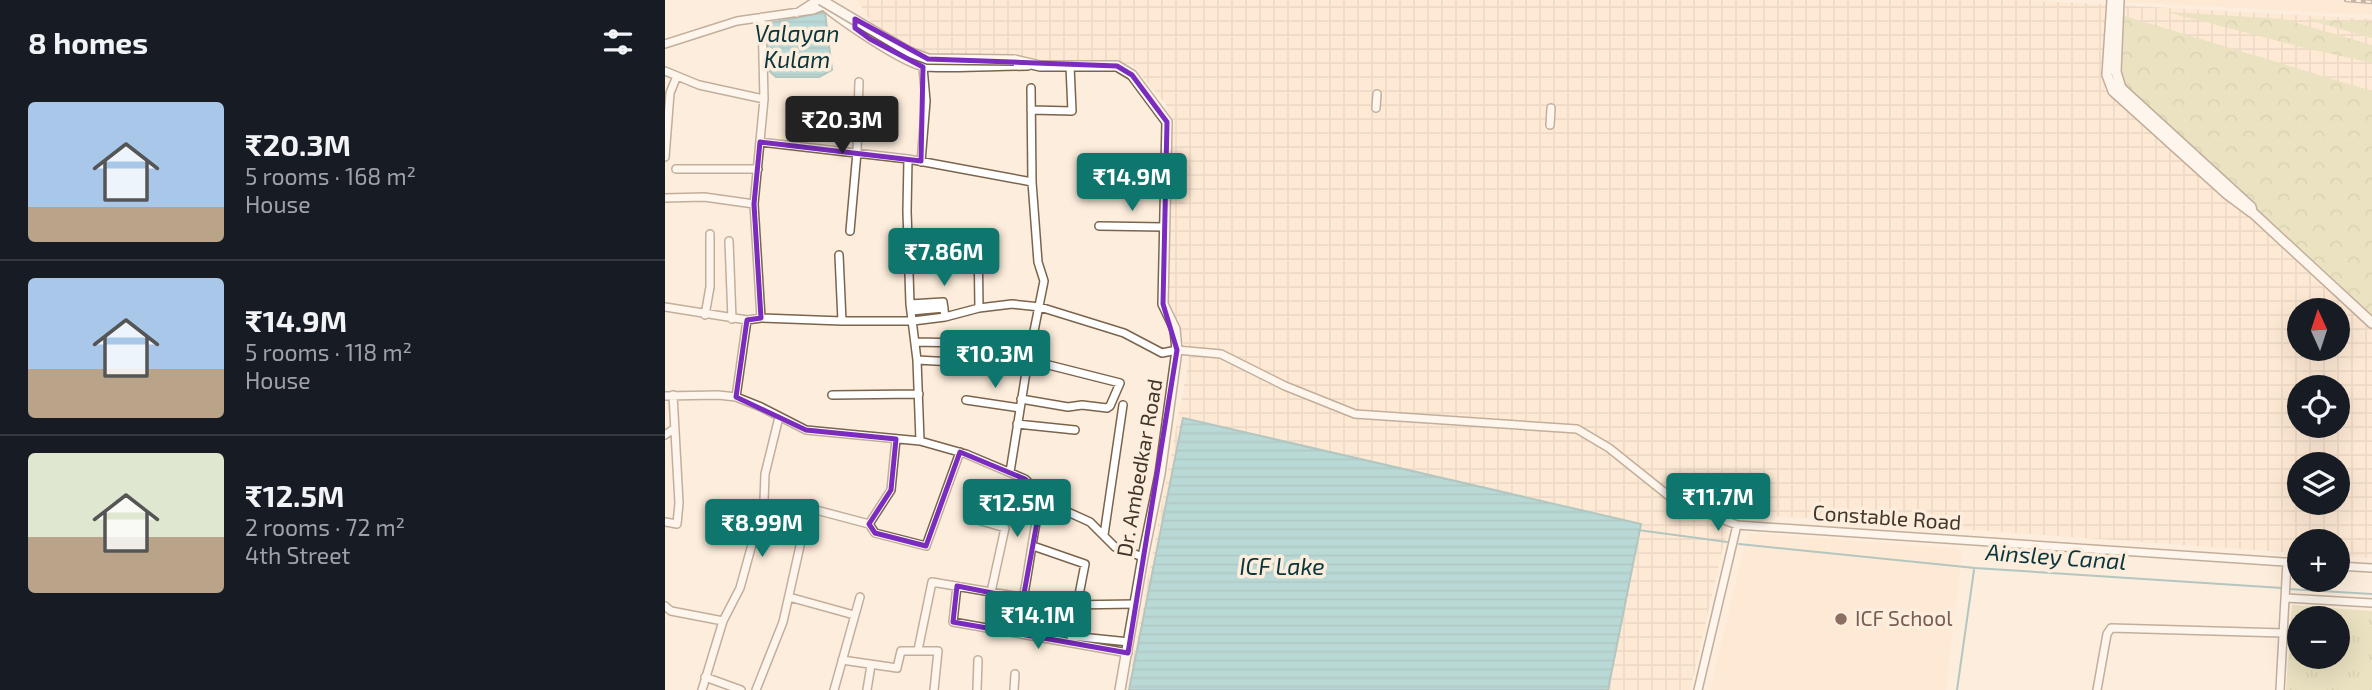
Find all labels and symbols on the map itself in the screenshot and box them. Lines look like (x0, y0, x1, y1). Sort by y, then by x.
water label: Valayan Kulam (754, 19, 840, 73)
pin: ₹20.3M (785, 96, 899, 156)
pin: ₹14.9M (1075, 154, 1189, 213)
pin: ₹7.86M (887, 229, 1001, 288)
north arrow (2287, 298, 2350, 360)
pin: ₹10.3M (938, 330, 1052, 390)
street label: Dr. Ambedkar Road (1111, 377, 1166, 559)
pin: ₹11.7M (1661, 474, 1775, 533)
pin: ₹12.5M (960, 480, 1074, 539)
street label: Constable Road (1812, 499, 1962, 534)
pin: ₹8.99M (705, 500, 819, 559)
water label: Ainsley Canal (1984, 537, 2127, 575)
water label: ICF Lake (1239, 552, 1325, 580)
pin: ₹14.1M (981, 592, 1095, 651)
place label: ICF School (1855, 605, 1953, 630)
marker: ICF School (1833, 611, 1849, 627)

